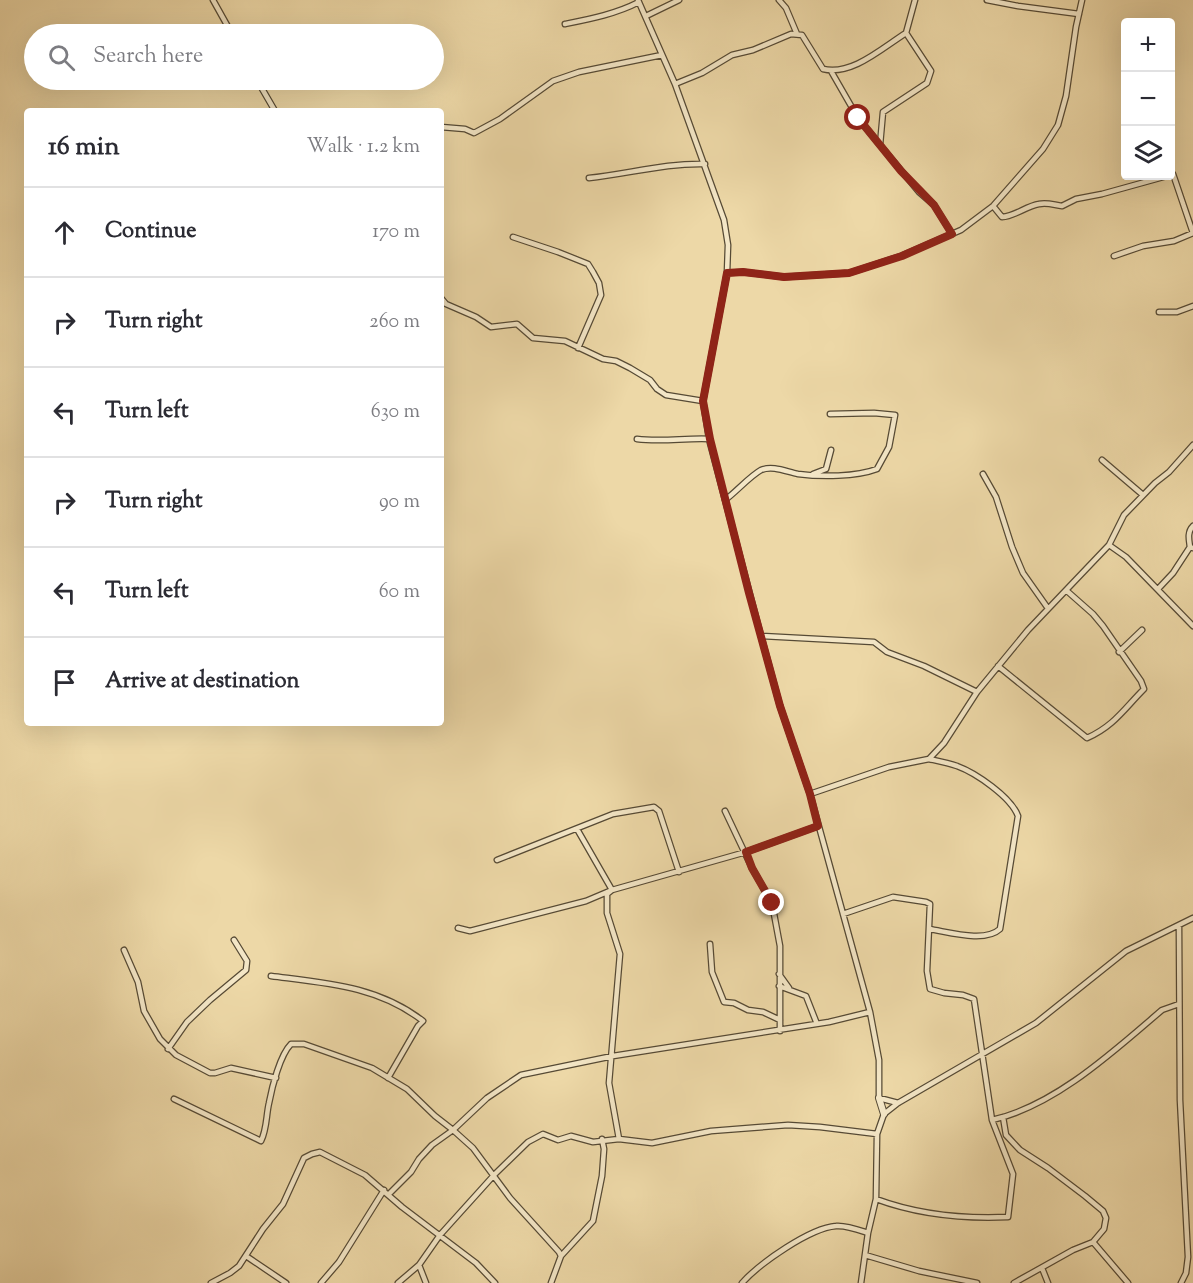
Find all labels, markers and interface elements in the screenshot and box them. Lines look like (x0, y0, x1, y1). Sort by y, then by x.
map controls (1121, 18, 1175, 180)
button: + (1121, 18, 1175, 72)
search box (24, 24, 444, 90)
icon: search (45, 41, 78, 74)
text: Search here (93, 41, 203, 73)
button: − (1121, 72, 1175, 126)
route start (844, 104, 870, 130)
button: layers (1121, 126, 1175, 180)
text: 16 min (48, 129, 120, 166)
text: Walk · 1.2 km (307, 133, 420, 162)
icon: ahead (48, 216, 81, 249)
text: Continue (105, 216, 196, 248)
text: 170 m (372, 218, 420, 247)
icon: right (48, 306, 81, 339)
text: Turn right (105, 306, 202, 338)
text: 260 m (369, 308, 420, 337)
icon: left (48, 396, 81, 429)
text: Turn left (105, 396, 188, 428)
text: 630 m (371, 398, 420, 427)
icon: right (48, 486, 81, 519)
text: Turn right (105, 486, 202, 518)
text: 90 m (379, 488, 420, 517)
icon: left (48, 576, 81, 609)
text: Turn left (105, 576, 188, 608)
text: 60 m (379, 578, 420, 607)
icon: arrive (48, 666, 81, 699)
text: Arrive at destination (105, 666, 300, 698)
route end (758, 889, 784, 915)

